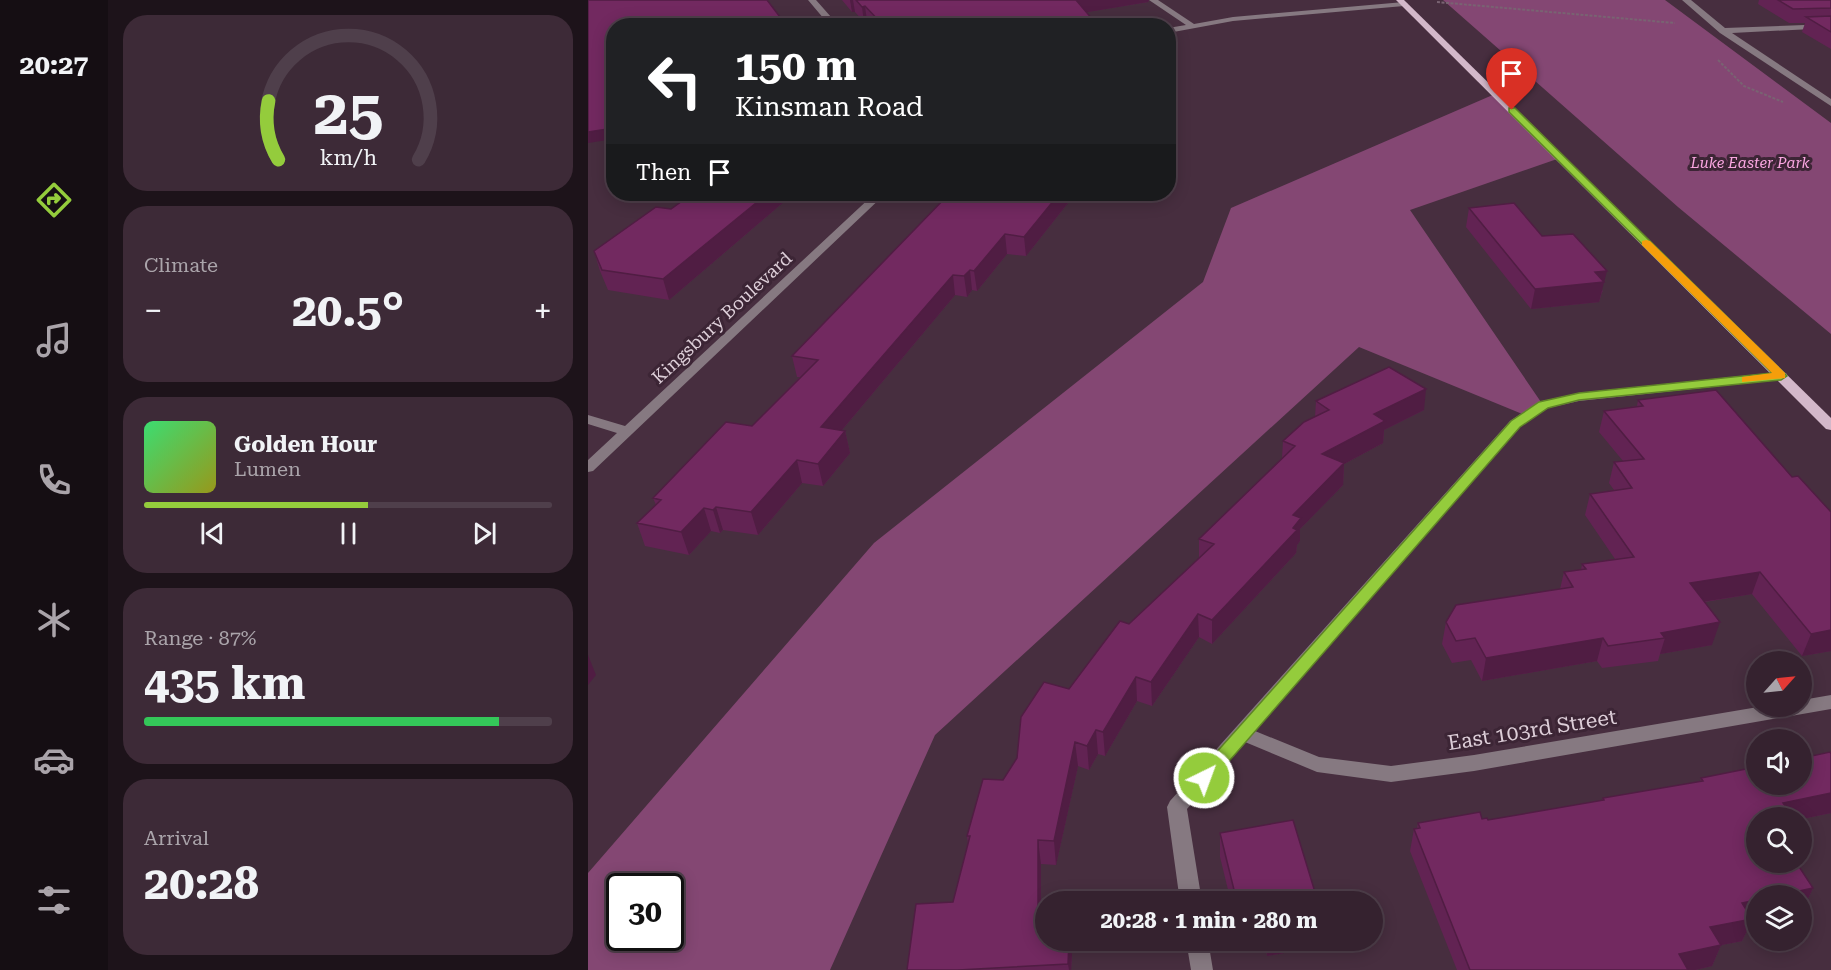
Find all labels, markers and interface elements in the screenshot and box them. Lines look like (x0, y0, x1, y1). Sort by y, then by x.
text: 150 m (735, 41, 857, 90)
icon: left (636, 42, 714, 120)
pin (1486, 48, 1537, 110)
text: 20:27 (20, 49, 88, 81)
icon: arrive (1495, 57, 1528, 90)
text: 25 (313, 76, 383, 149)
text: Kinsman Road (735, 91, 923, 123)
text: km/h (319, 145, 377, 170)
park label: Luke Easter Park (1689, 154, 1810, 172)
icon: arrive (703, 156, 736, 189)
text: Then (636, 160, 691, 185)
icon: directions (33, 179, 75, 221)
street label: Kingsbury Boulevard (648, 247, 796, 388)
text: Climate (144, 253, 218, 277)
text: 20.5° (292, 284, 404, 337)
text: − (144, 291, 162, 330)
text: + (534, 291, 552, 330)
icon: music (33, 319, 75, 361)
text: Golden Hour (234, 432, 377, 457)
text: Lumen (234, 457, 301, 481)
icon: phone (33, 459, 75, 501)
icon: previous (196, 517, 229, 550)
icon: pause (332, 517, 365, 550)
icon: next (468, 517, 501, 550)
icon: climate (33, 599, 75, 641)
text: Range · 87% (144, 626, 256, 650)
north arrow (1746, 651, 1812, 717)
map controls (1746, 651, 1812, 951)
text: 435 km (144, 657, 305, 710)
street label: East 103rd Street (1446, 705, 1618, 755)
button: sound (1746, 729, 1812, 795)
icon: car (33, 739, 75, 781)
position arrow (1172, 746, 1236, 810)
button: search (1746, 807, 1812, 873)
text: Arrival (144, 826, 209, 850)
text: 20:28 (144, 857, 259, 910)
speed limit sign: 30 (606, 873, 684, 951)
icon: filters (33, 879, 75, 921)
button: layers (1746, 885, 1812, 951)
text: 20:28 · 1 min · 280 m (1100, 908, 1318, 933)

